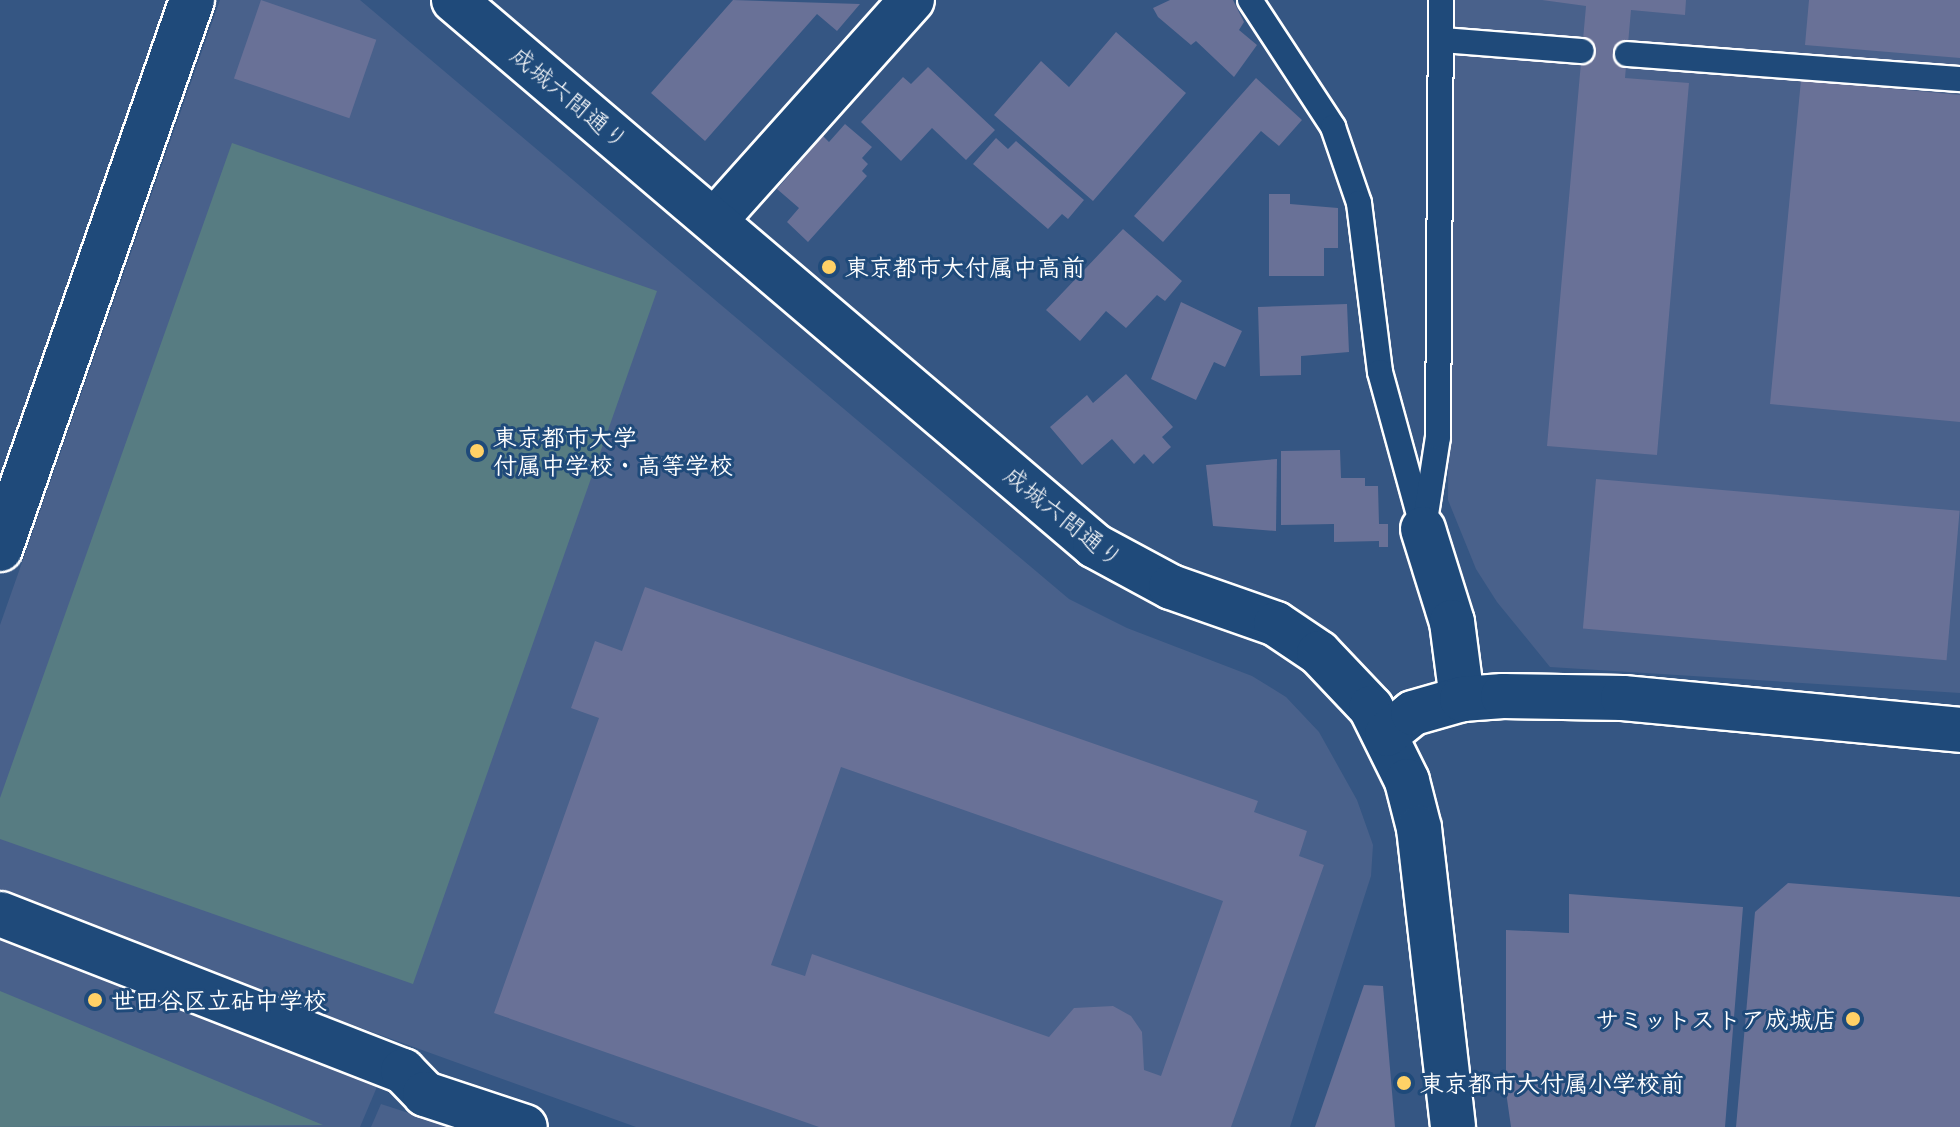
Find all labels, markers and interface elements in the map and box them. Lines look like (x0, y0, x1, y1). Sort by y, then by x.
street label: 成城六間通り (506, 40, 634, 154)
place label: 東京都市大付属中高前 (845, 253, 1085, 281)
marker: 東京都市大付属中高前 (820, 258, 838, 276)
place label: 東京都市大学 付属中学校・高等学校 (493, 423, 733, 479)
marker: 東京都市大学 付属中学校・高等学校 (468, 442, 486, 460)
street label: 成城六間通り (999, 459, 1129, 573)
place label: 世田谷区立砧中学校 (111, 986, 327, 1014)
marker: 世田谷区立砧中学校 (86, 991, 104, 1009)
place label: サミットストア成城店 (1597, 1005, 1837, 1033)
marker: サミットストア成城店 (1844, 1010, 1862, 1028)
place label: 東京都市大付属小学校前 (1420, 1069, 1684, 1097)
marker: 東京都市大付属小学校前 (1395, 1074, 1413, 1092)

